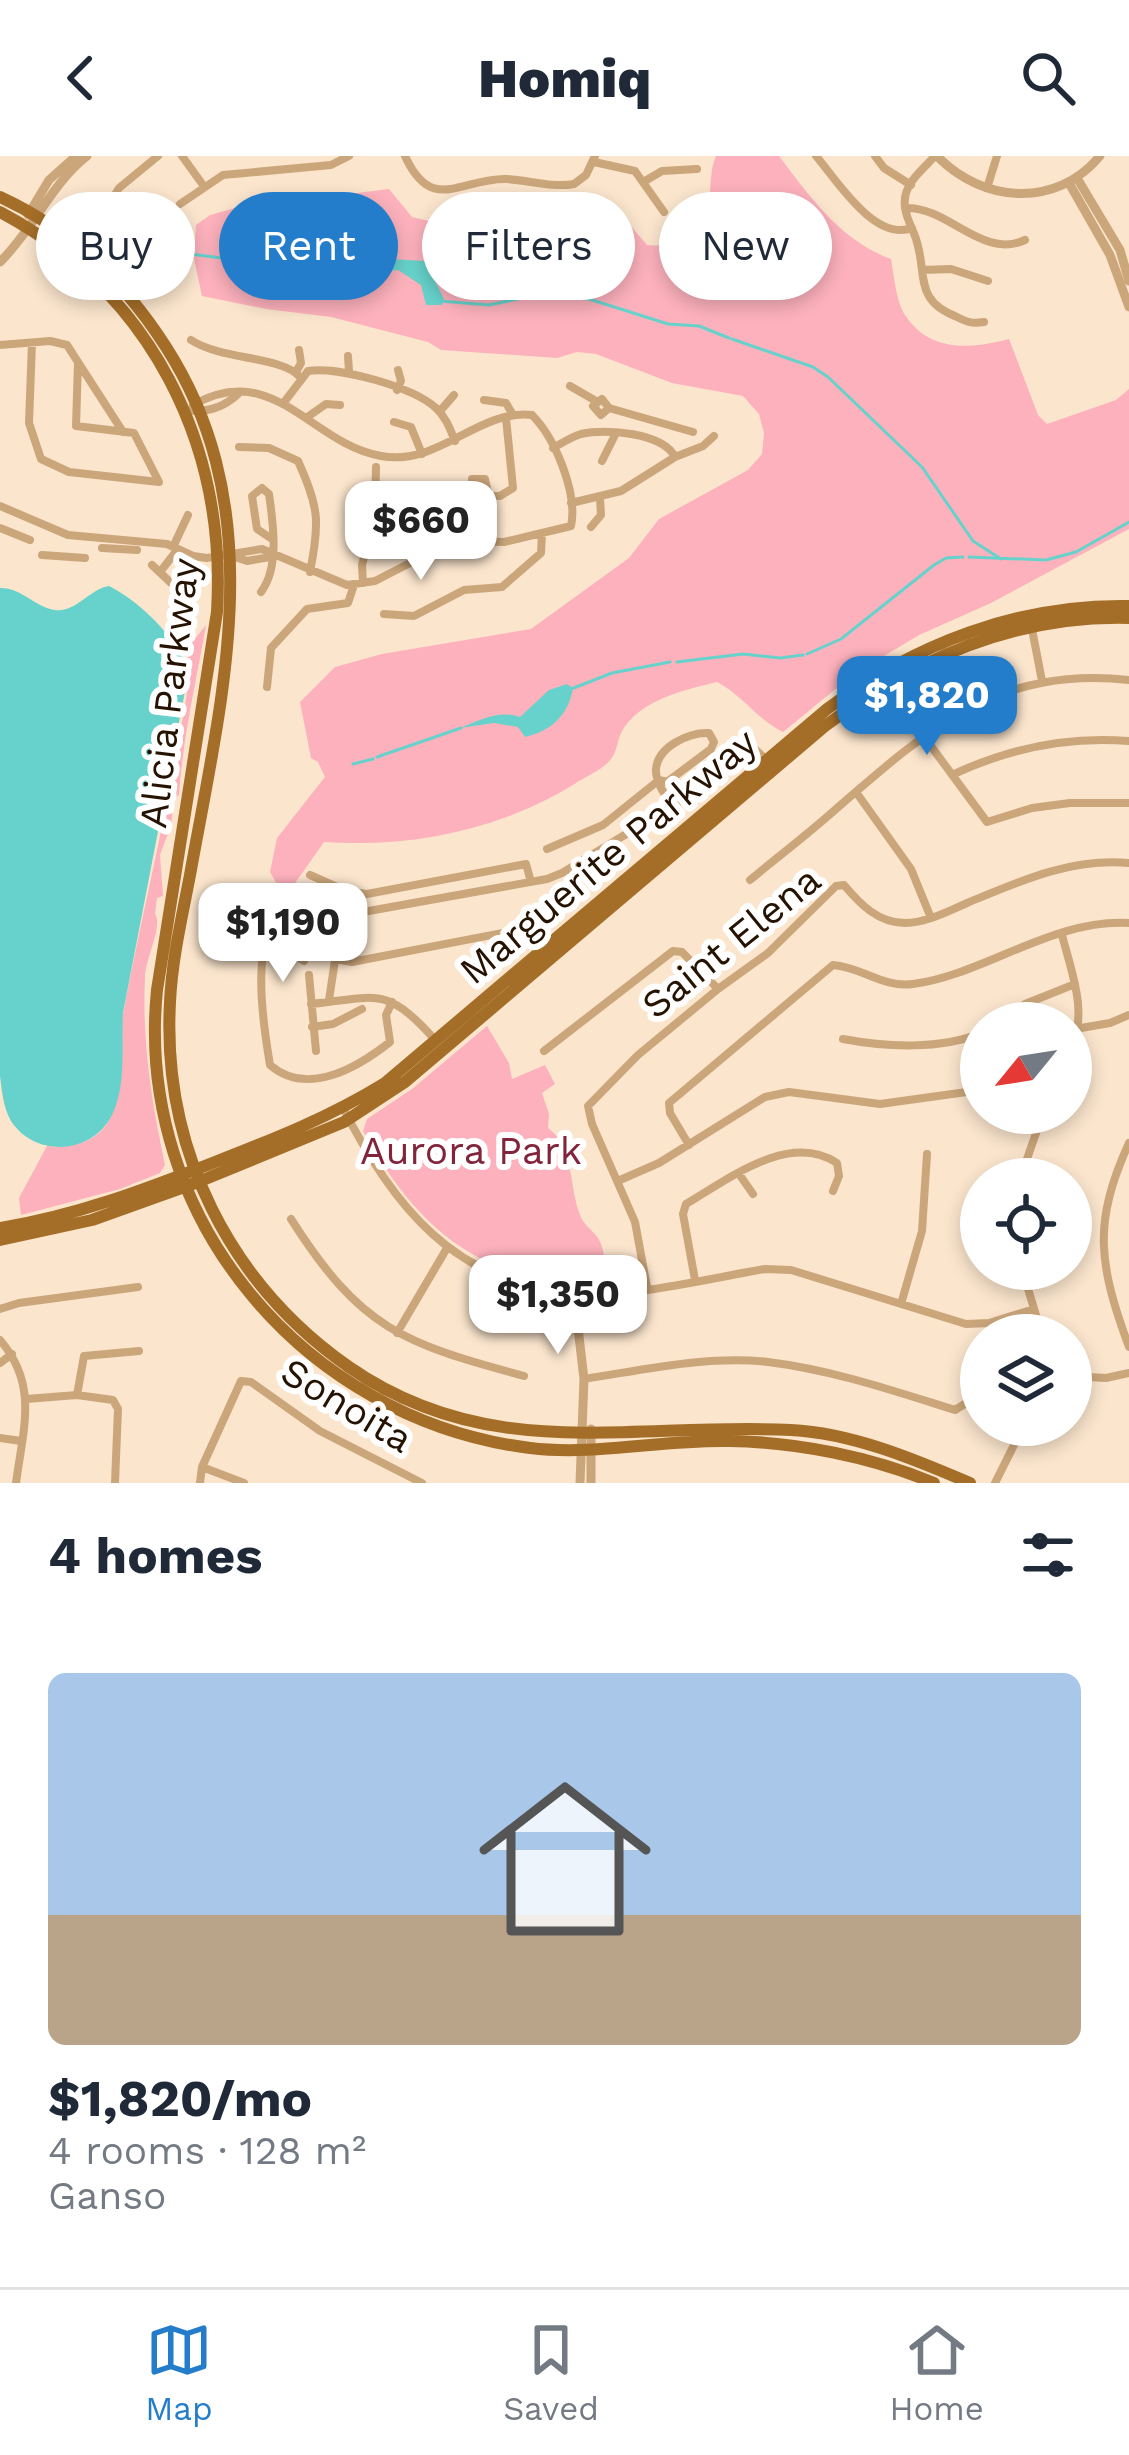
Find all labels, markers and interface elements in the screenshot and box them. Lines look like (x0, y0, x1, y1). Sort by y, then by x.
icon: back (48, 45, 114, 111)
icon: search (1015, 45, 1081, 111)
text: Homiq (478, 47, 651, 110)
chip: Buy (36, 192, 195, 300)
chip: Rent (219, 192, 398, 300)
chip: Filters (422, 192, 635, 300)
chip: New (659, 192, 832, 300)
pin: $660 (350, 481, 492, 583)
text: $660 (372, 497, 470, 542)
street label: Alicia Parkway (130, 555, 208, 831)
pin: $1,820 (829, 656, 1025, 758)
text: $1,820 (864, 672, 990, 717)
street label: Marguerite Parkway (451, 719, 765, 993)
street label: Saint Elena (633, 857, 829, 1027)
pin: $1,190 (185, 883, 381, 985)
text: $1,190 (225, 899, 341, 944)
north arrow (960, 1002, 1092, 1134)
map controls (960, 1002, 1092, 1446)
park label: Aurora Park (360, 1128, 582, 1173)
button: locate (960, 1158, 1092, 1290)
pin: $1,350 (460, 1255, 656, 1357)
text: $1,350 (496, 1271, 620, 1316)
button: layers (960, 1314, 1092, 1446)
street label: Sonoita (273, 1348, 421, 1462)
icon: filters (1015, 1522, 1081, 1588)
text: 4 homes (48, 1526, 262, 1585)
icon: home (457, 1751, 673, 1967)
text: $1,820/mo (48, 2069, 312, 2128)
text: 4 rooms · 128 m² (48, 2128, 366, 2173)
text: Ganso (48, 2173, 166, 2218)
tab: Map (145, 2317, 213, 2428)
tab: Saved (503, 2317, 599, 2428)
tab: Home (889, 2317, 984, 2428)

